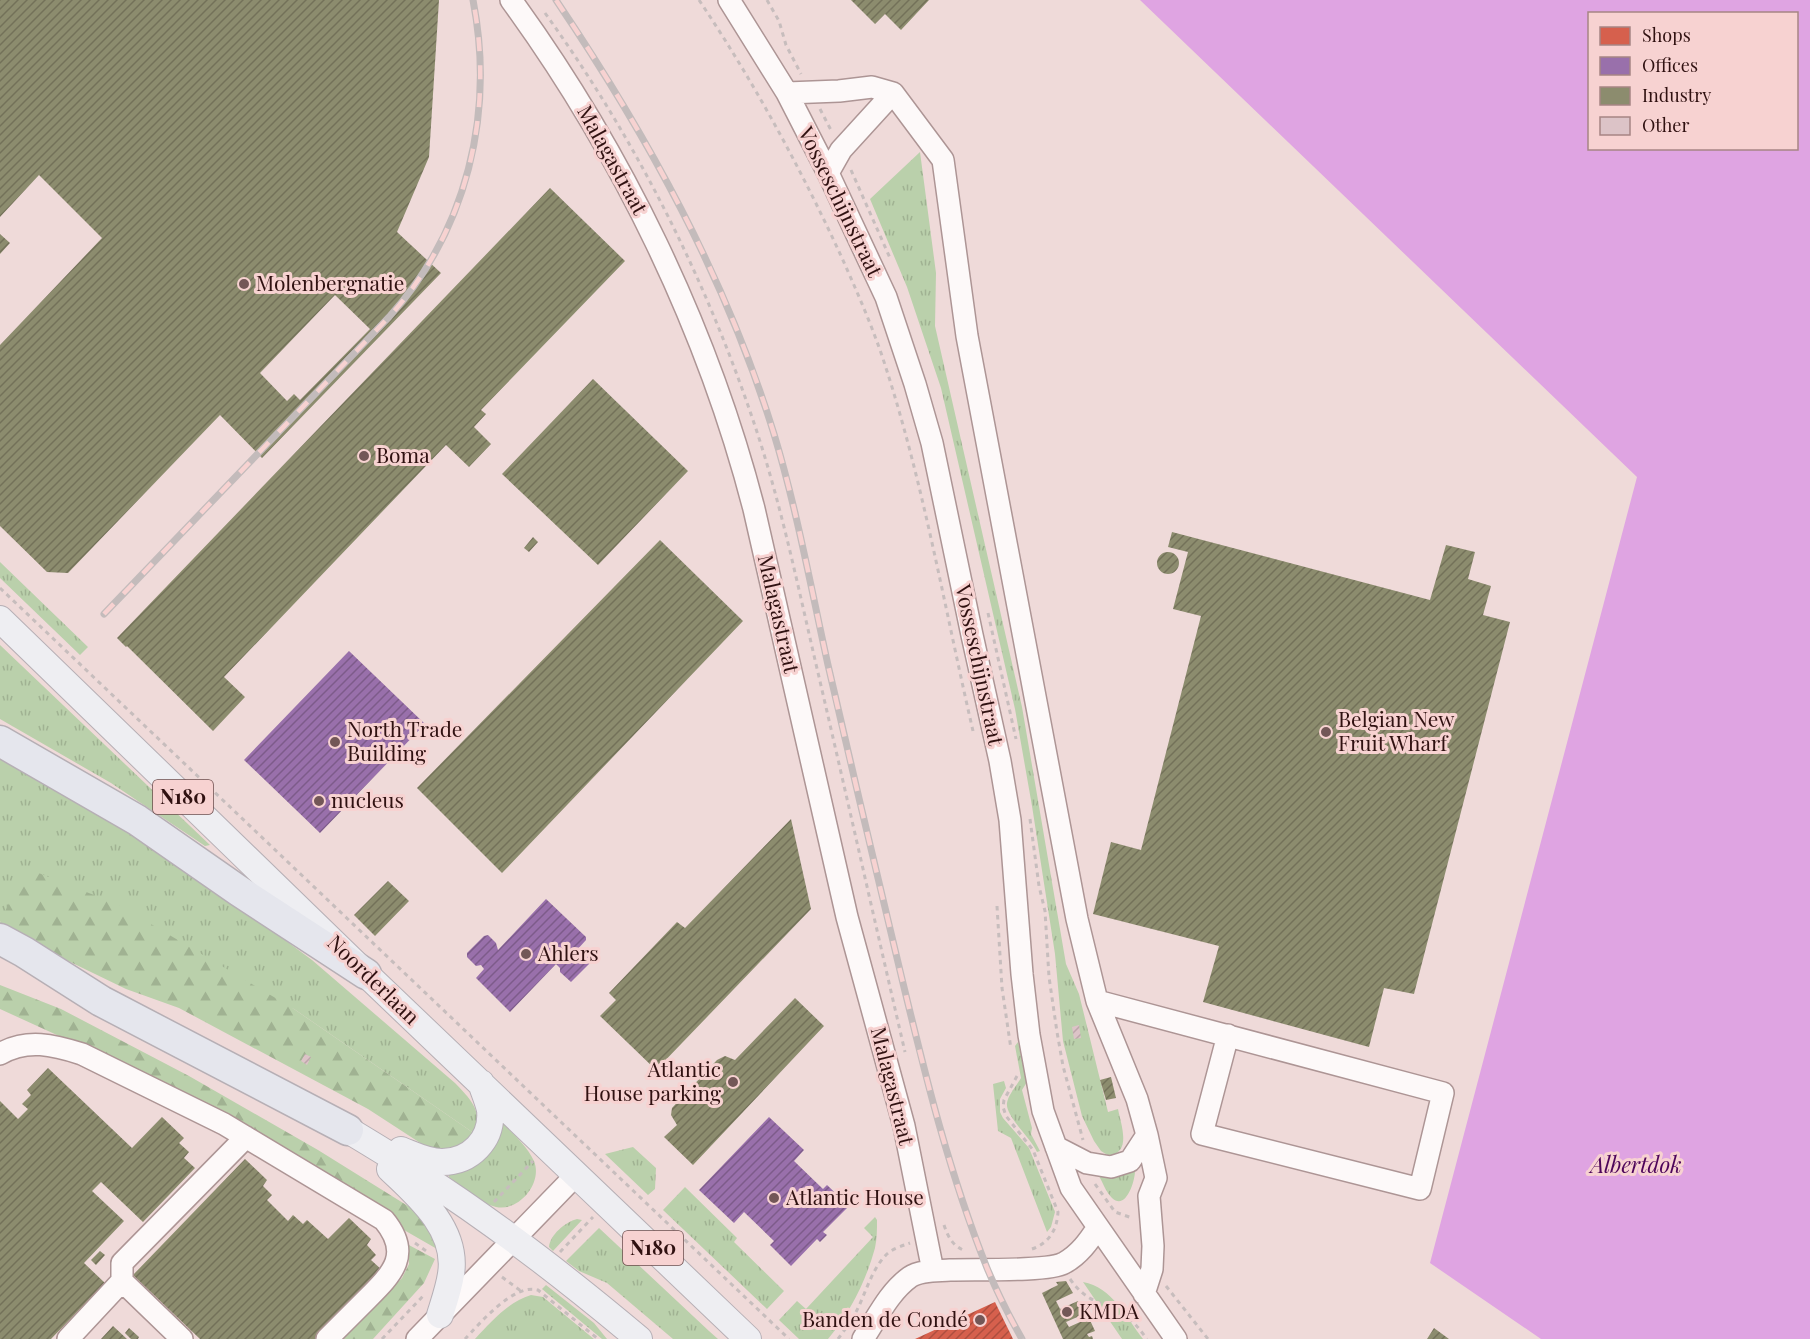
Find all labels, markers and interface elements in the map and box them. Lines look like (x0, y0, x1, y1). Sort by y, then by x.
legend (1588, 12, 1798, 150)
text: Shops (1642, 23, 1691, 47)
text: Offices (1642, 53, 1698, 77)
text: Industry (1642, 83, 1711, 107)
street label: Malagastraat (572, 99, 656, 219)
text: Other (1642, 113, 1689, 137)
street label: Vosseschijnstraat (793, 121, 890, 281)
place label: Molenbergnatie (256, 268, 404, 296)
marker: Molenbergnatie (237, 277, 251, 291)
place label: Boma (376, 440, 430, 468)
marker: Boma (357, 449, 371, 463)
street label: Malagastraat (753, 551, 807, 676)
street label: Vosseschijnstraat (950, 581, 1012, 748)
place label: Belgian New Fruit Wharf (1338, 704, 1455, 756)
place label: North Trade Building (347, 714, 462, 766)
marker: Belgian New Fruit Wharf (1319, 725, 1333, 739)
marker: North Trade Building (328, 735, 342, 749)
road number: N180 (153, 780, 213, 814)
place label: nucleus (331, 785, 404, 813)
marker: nucleus (312, 794, 326, 808)
street label: Noorderlaan (322, 928, 427, 1030)
place label: Ahlers (537, 938, 599, 966)
marker: Ahlers (519, 947, 533, 961)
street label: Malagastraat (866, 1023, 922, 1148)
place label: Atlantic House parking (584, 1054, 721, 1106)
marker: Atlantic House parking (726, 1075, 740, 1089)
water label: Albertdok (1588, 1149, 1682, 1179)
place label: Atlantic House (785, 1182, 924, 1210)
marker: Atlantic House (767, 1191, 781, 1205)
road number: N180 (623, 1231, 683, 1265)
place label: KMDA (1079, 1296, 1140, 1324)
place label: Banden de Condé (802, 1304, 968, 1332)
marker: KMDA (1060, 1305, 1074, 1319)
marker: Banden de Condé (973, 1313, 987, 1327)

